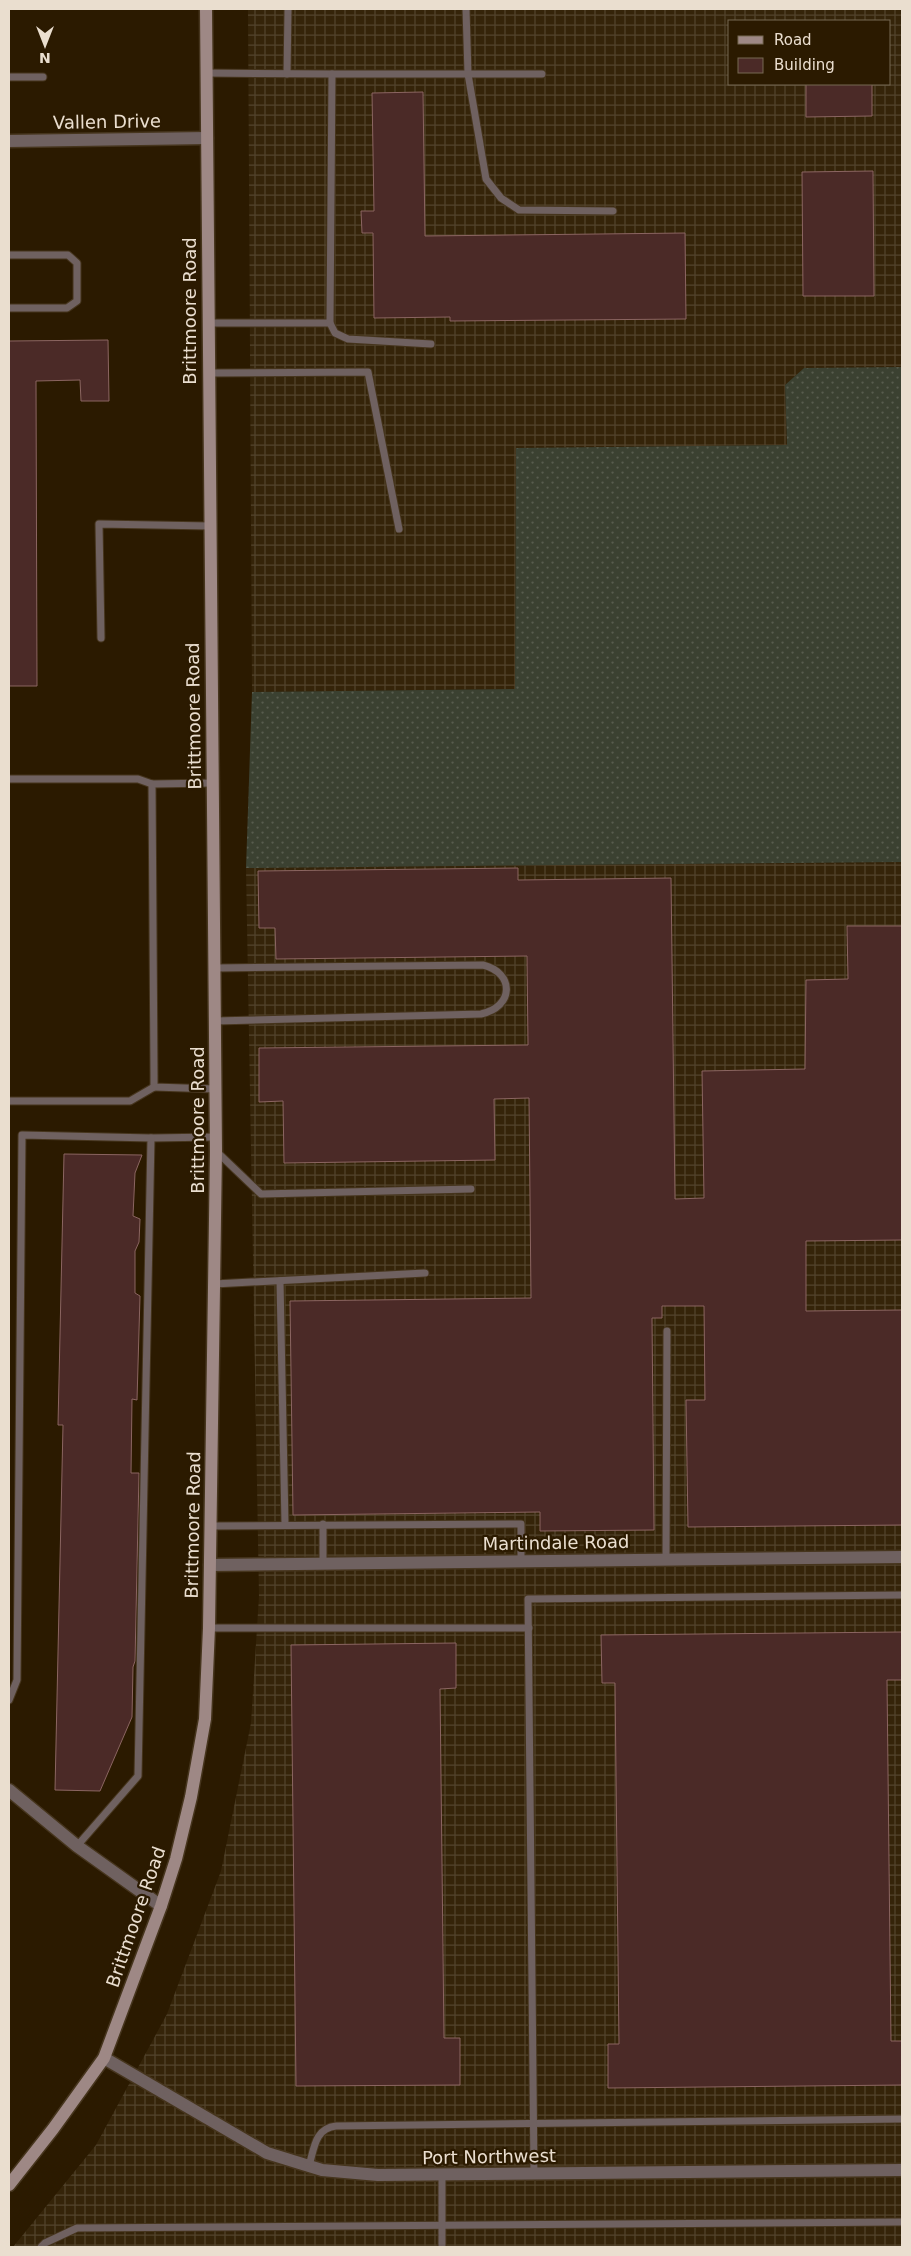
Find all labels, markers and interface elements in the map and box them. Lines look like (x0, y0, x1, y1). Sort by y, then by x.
north arrow (20, 20, 70, 70)
legend (728, 20, 891, 85)
text: Road (774, 31, 812, 49)
text: N (39, 50, 51, 66)
text: Building (774, 56, 835, 74)
street label: Vallen Drive (53, 110, 161, 133)
street label: Brittmoore Road (179, 237, 200, 385)
street label: Brittmoore Road (182, 642, 205, 790)
street label: Brittmoore Road (187, 1046, 208, 1194)
street label: Brittmoore Road (181, 1451, 204, 1599)
street label: Martindale Road (482, 1531, 630, 1554)
street label: Brittmoore Road (102, 1844, 169, 1990)
street label: Port Northwest (422, 2145, 556, 2168)

